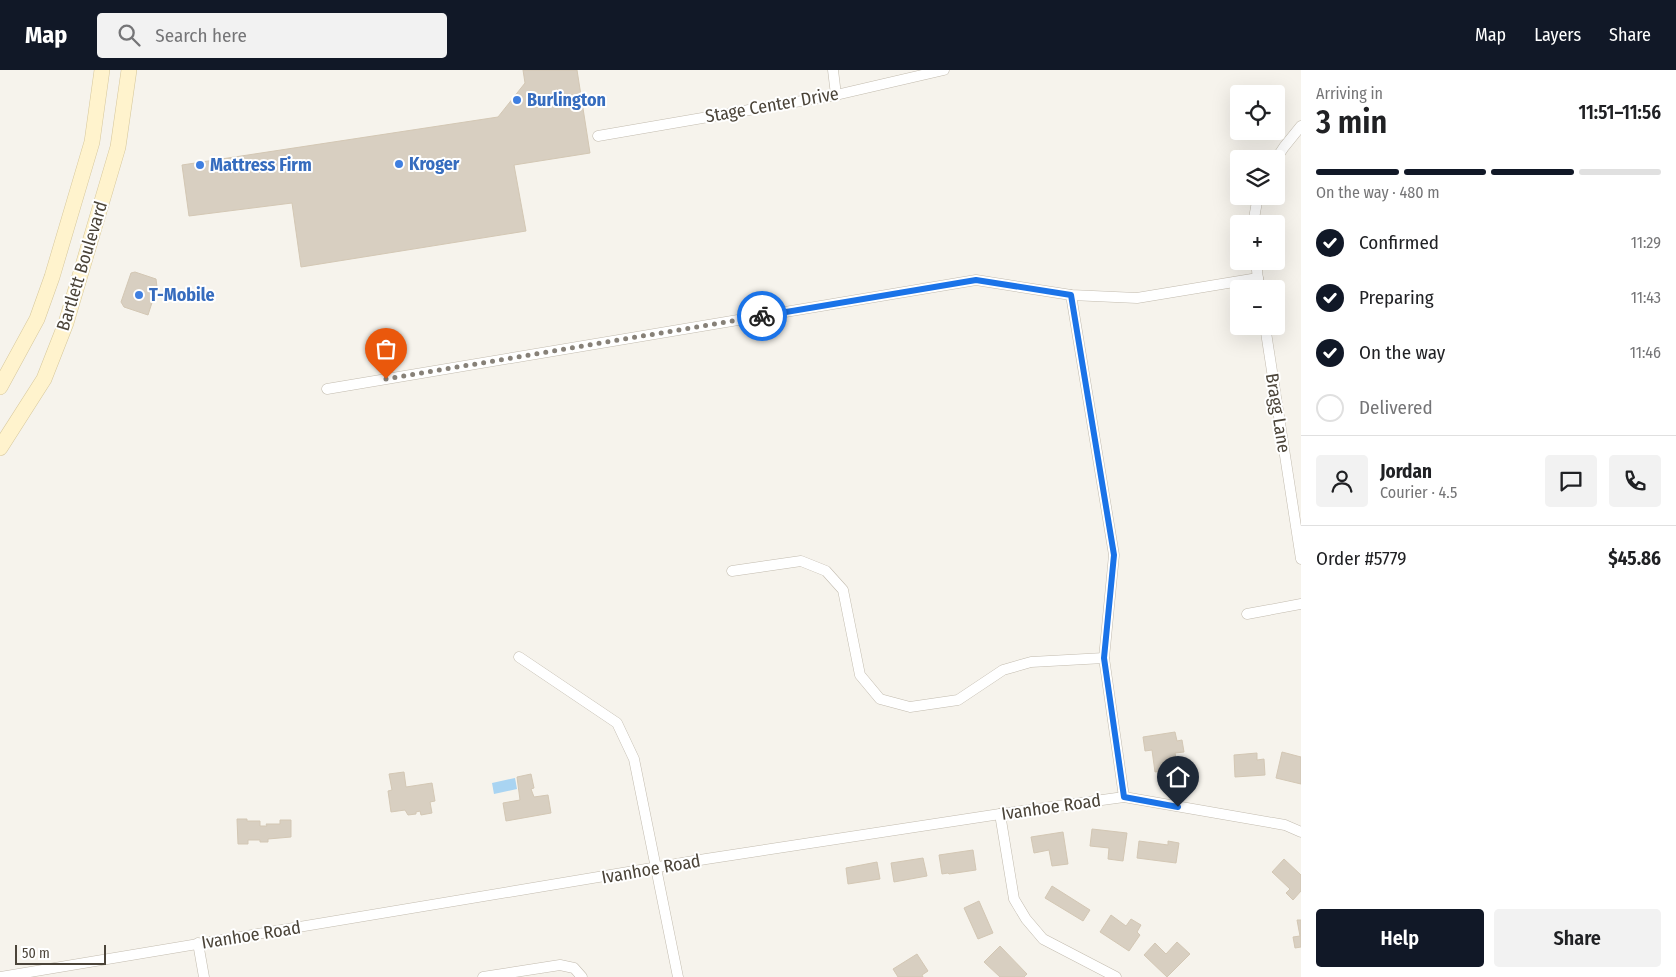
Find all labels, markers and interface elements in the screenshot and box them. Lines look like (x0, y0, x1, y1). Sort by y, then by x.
search box (97, 13, 447, 58)
text: Map (25, 21, 67, 49)
icon: search (115, 21, 143, 49)
text: Search here (155, 24, 247, 47)
text: Map (1475, 24, 1506, 46)
text: Layers (1534, 24, 1581, 46)
text: Share (1609, 24, 1651, 46)
street label: Stage Center Drive (704, 82, 840, 128)
text: Arriving in (1316, 84, 1383, 103)
map controls (1230, 85, 1285, 335)
button: locate (1230, 85, 1285, 140)
place label: Burlington (527, 89, 606, 111)
marker: Burlington (511, 94, 523, 106)
text: 11:51–11:56 (1578, 101, 1661, 124)
text: 3 min (1316, 103, 1387, 141)
button: layers (1230, 150, 1285, 205)
place label: Kroger (409, 153, 460, 175)
place label: Mattress Firm (210, 154, 312, 176)
marker: Kroger (393, 158, 405, 170)
marker: Mattress Firm (194, 159, 206, 171)
text: On the way · 480 m (1316, 183, 1440, 202)
street label: Bartlett Boulevard (52, 199, 112, 333)
button: + (1230, 215, 1285, 270)
icon: check (1316, 229, 1344, 257)
text: Confirmed (1359, 231, 1439, 254)
text: 11:29 (1631, 233, 1661, 252)
button: − (1230, 280, 1285, 335)
place label: T-Mobile (149, 284, 215, 306)
icon: check (1316, 284, 1344, 312)
text: Preparing (1359, 286, 1434, 309)
text: 11:43 (1631, 288, 1661, 307)
marker: T-Mobile (133, 289, 145, 301)
courier (737, 291, 787, 341)
icon: bike (748, 302, 776, 330)
pin (365, 328, 407, 379)
icon: bag (372, 335, 400, 363)
icon: check (1316, 339, 1344, 367)
text: On the way (1359, 341, 1445, 364)
text: 11:46 (1630, 343, 1661, 362)
street label: Bragg Lane (1261, 372, 1295, 455)
text: Delivered (1359, 396, 1433, 419)
button: person (1316, 455, 1368, 507)
button: chat (1545, 455, 1597, 507)
button: phone (1609, 455, 1661, 507)
text: Jordan (1380, 460, 1432, 483)
text: Courier · 4.5 (1380, 483, 1457, 502)
text: Order #5779 (1316, 547, 1406, 570)
text: $45.86 (1608, 547, 1661, 570)
pin (1157, 756, 1199, 807)
icon: home (1164, 763, 1192, 791)
street label: Ivanhoe Road (1000, 789, 1102, 825)
street label: Ivanhoe Road (600, 849, 702, 889)
button: Help (1316, 909, 1484, 967)
button: Share (1494, 909, 1661, 967)
street label: Ivanhoe Road (200, 916, 302, 954)
scale bar (15, 942, 106, 965)
text: 50 m (22, 945, 50, 962)

